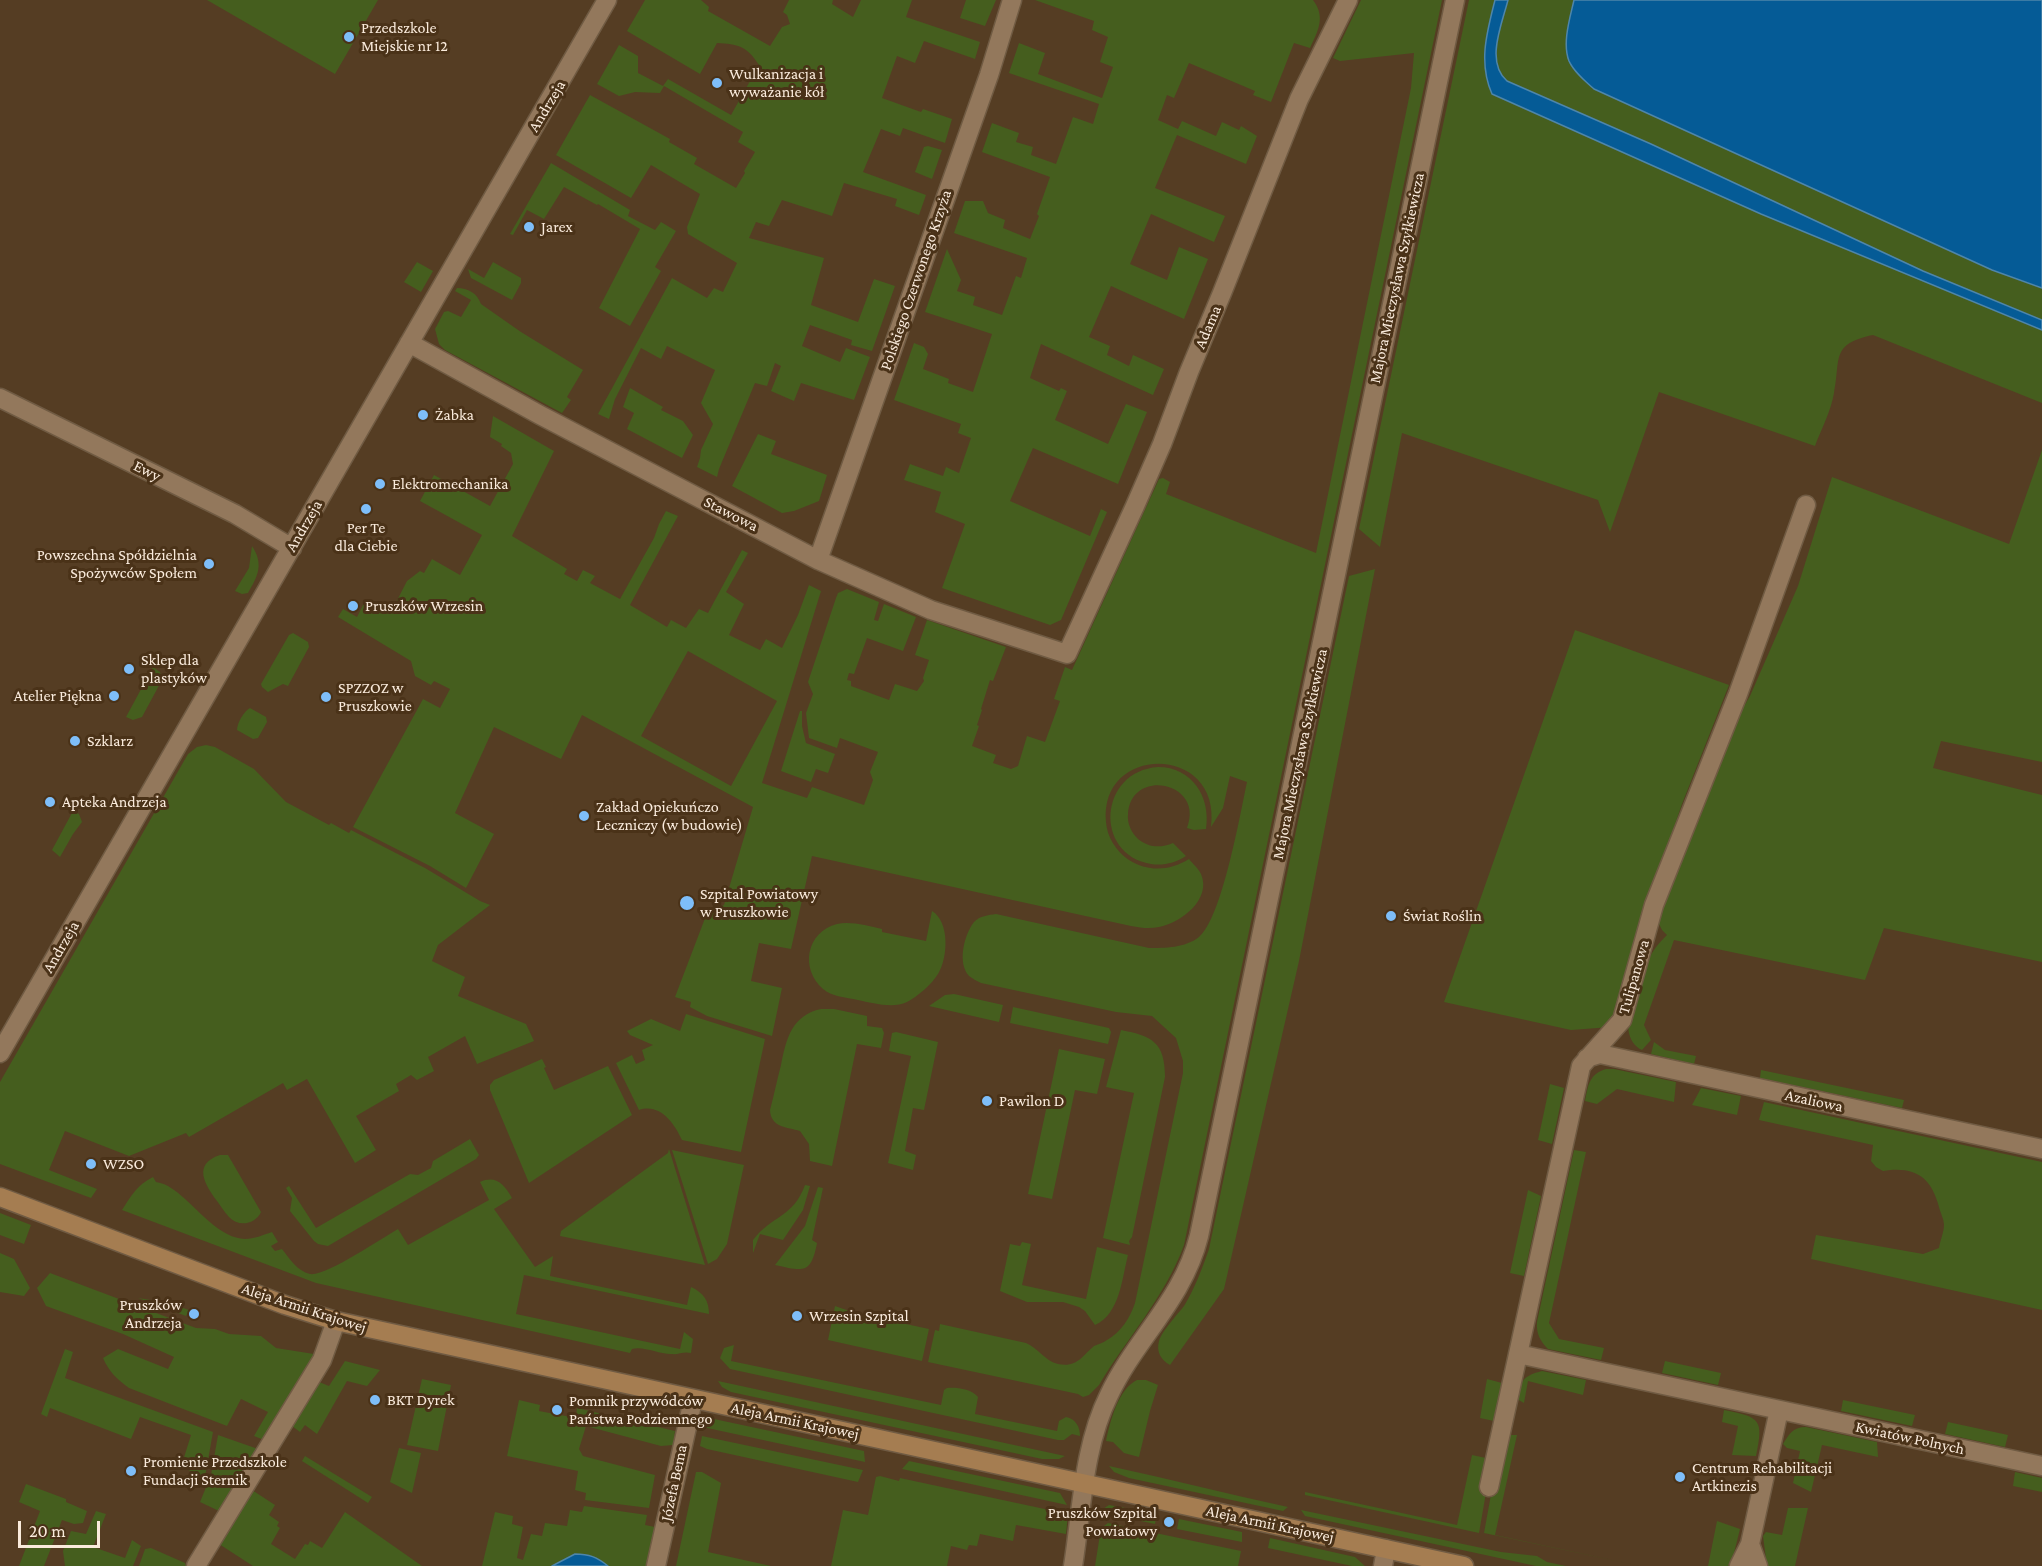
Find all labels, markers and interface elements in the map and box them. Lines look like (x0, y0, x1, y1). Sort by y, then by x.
place label: Przedszkole Miejskie nr 12 (361, 18, 448, 56)
marker: Przedszkole Miejskie nr 12 (342, 30, 356, 44)
place label: Wulkanizacja i wyważanie kół (729, 64, 824, 102)
marker: Wulkanizacja i wyważanie kół (710, 76, 724, 90)
street label: Andrzeja (524, 77, 570, 135)
street label: Majora Mieczysława Szyłkiewicza (1365, 171, 1429, 385)
street label: Polskiego Czerwonego Krzyża (876, 187, 956, 373)
place label: Jarex (541, 217, 573, 237)
marker: Jarex (522, 220, 536, 234)
street label: Adama (1190, 302, 1226, 352)
place label: Żabka (435, 405, 474, 425)
marker: Żabka (416, 408, 430, 422)
street label: Ewy (130, 456, 164, 486)
place label: Elektromechanika (392, 474, 508, 494)
marker: Elektromechanika (373, 477, 387, 491)
street label: Stawowa (701, 492, 761, 536)
street label: Andrzeja (281, 497, 327, 555)
marker: Per Te dla Ciebie (359, 502, 373, 516)
place label: Per Te dla Ciebie (334, 518, 398, 556)
place label: Powszechna Spółdzielnia Spożywców Społem (37, 545, 197, 583)
marker: Powszechna Spółdzielnia Spożywców Społem (202, 557, 216, 571)
place label: Pruszków Wrzesin (365, 596, 483, 616)
marker: Pruszków Wrzesin (346, 599, 360, 613)
street label: Majora Mieczysława Szyłkiewicza (1268, 647, 1332, 861)
place label: Sklep dla plastyków (141, 650, 207, 688)
marker: Sklep dla plastyków (122, 662, 136, 676)
place label: SPZZOZ w Pruszkowie (338, 678, 412, 716)
place label: Atelier Piękna (14, 686, 102, 706)
marker: Atelier Piękna (107, 689, 121, 703)
marker: SPZZOZ w Pruszkowie (319, 690, 333, 704)
place label: Szklarz (87, 731, 133, 751)
marker: Szklarz (68, 734, 82, 748)
place label: Apteka Andrzeja (62, 792, 167, 812)
marker: Apteka Andrzeja (43, 795, 57, 809)
place label: Zakład Opiekuńczo Leczniczy (w budowie) (596, 797, 743, 835)
marker: Zakład Opiekuńczo Leczniczy (w budowie) (577, 809, 591, 823)
place label: Szpital Powiatowy w Pruszkowie (700, 884, 818, 922)
marker: Szpital Powiatowy w Pruszkowie (678, 894, 696, 912)
place label: Świat Roślin (1403, 906, 1482, 926)
marker: Świat Roślin (1384, 909, 1398, 923)
street label: Andrzeja (38, 918, 84, 976)
street label: Tulipanowa (1614, 937, 1654, 1017)
street label: Azaliowa (1783, 1086, 1845, 1116)
place label: Pawilon D (999, 1091, 1064, 1111)
marker: Pawilon D (980, 1094, 994, 1108)
place label: WZSO (103, 1154, 144, 1174)
marker: WZSO (84, 1157, 98, 1171)
street label: Aleja Armii Krajowej (239, 1279, 369, 1337)
place label: Pruszków Andrzeja (120, 1295, 182, 1333)
place label: Wrzesin Szpital (809, 1306, 909, 1326)
marker: Pruszków Andrzeja (187, 1307, 201, 1321)
marker: Wrzesin Szpital (790, 1309, 804, 1323)
place label: BKT Dyrek (387, 1390, 455, 1410)
place label: Pomnik przywódców Państwa Podziemnego (569, 1391, 712, 1429)
marker: BKT Dyrek (368, 1393, 382, 1407)
street label: Aleja Armii Krajowej (729, 1398, 861, 1444)
marker: Pomnik przywódców Państwa Podziemnego (550, 1403, 564, 1417)
street label: Kwiatów Polnych (1854, 1417, 1966, 1459)
street label: Józefa Bema (657, 1443, 691, 1523)
place label: Promienie Przedszkole Fundacji Sternik (143, 1452, 287, 1490)
place label: Centrum Rehabilitacji Artkinezis (1692, 1458, 1832, 1496)
marker: Promienie Przedszkole Fundacji Sternik (124, 1464, 138, 1478)
marker: Centrum Rehabilitacji Artkinezis (1673, 1470, 1687, 1484)
street label: Aleja Armii Krajowej (1204, 1501, 1336, 1547)
place label: Pruszków Szpital Powiatowy (1048, 1503, 1157, 1541)
scale bar (21, 1509, 104, 1547)
marker: Pruszków Szpital Powiatowy (1162, 1515, 1176, 1529)
text: 20 m (29, 1521, 66, 1541)

